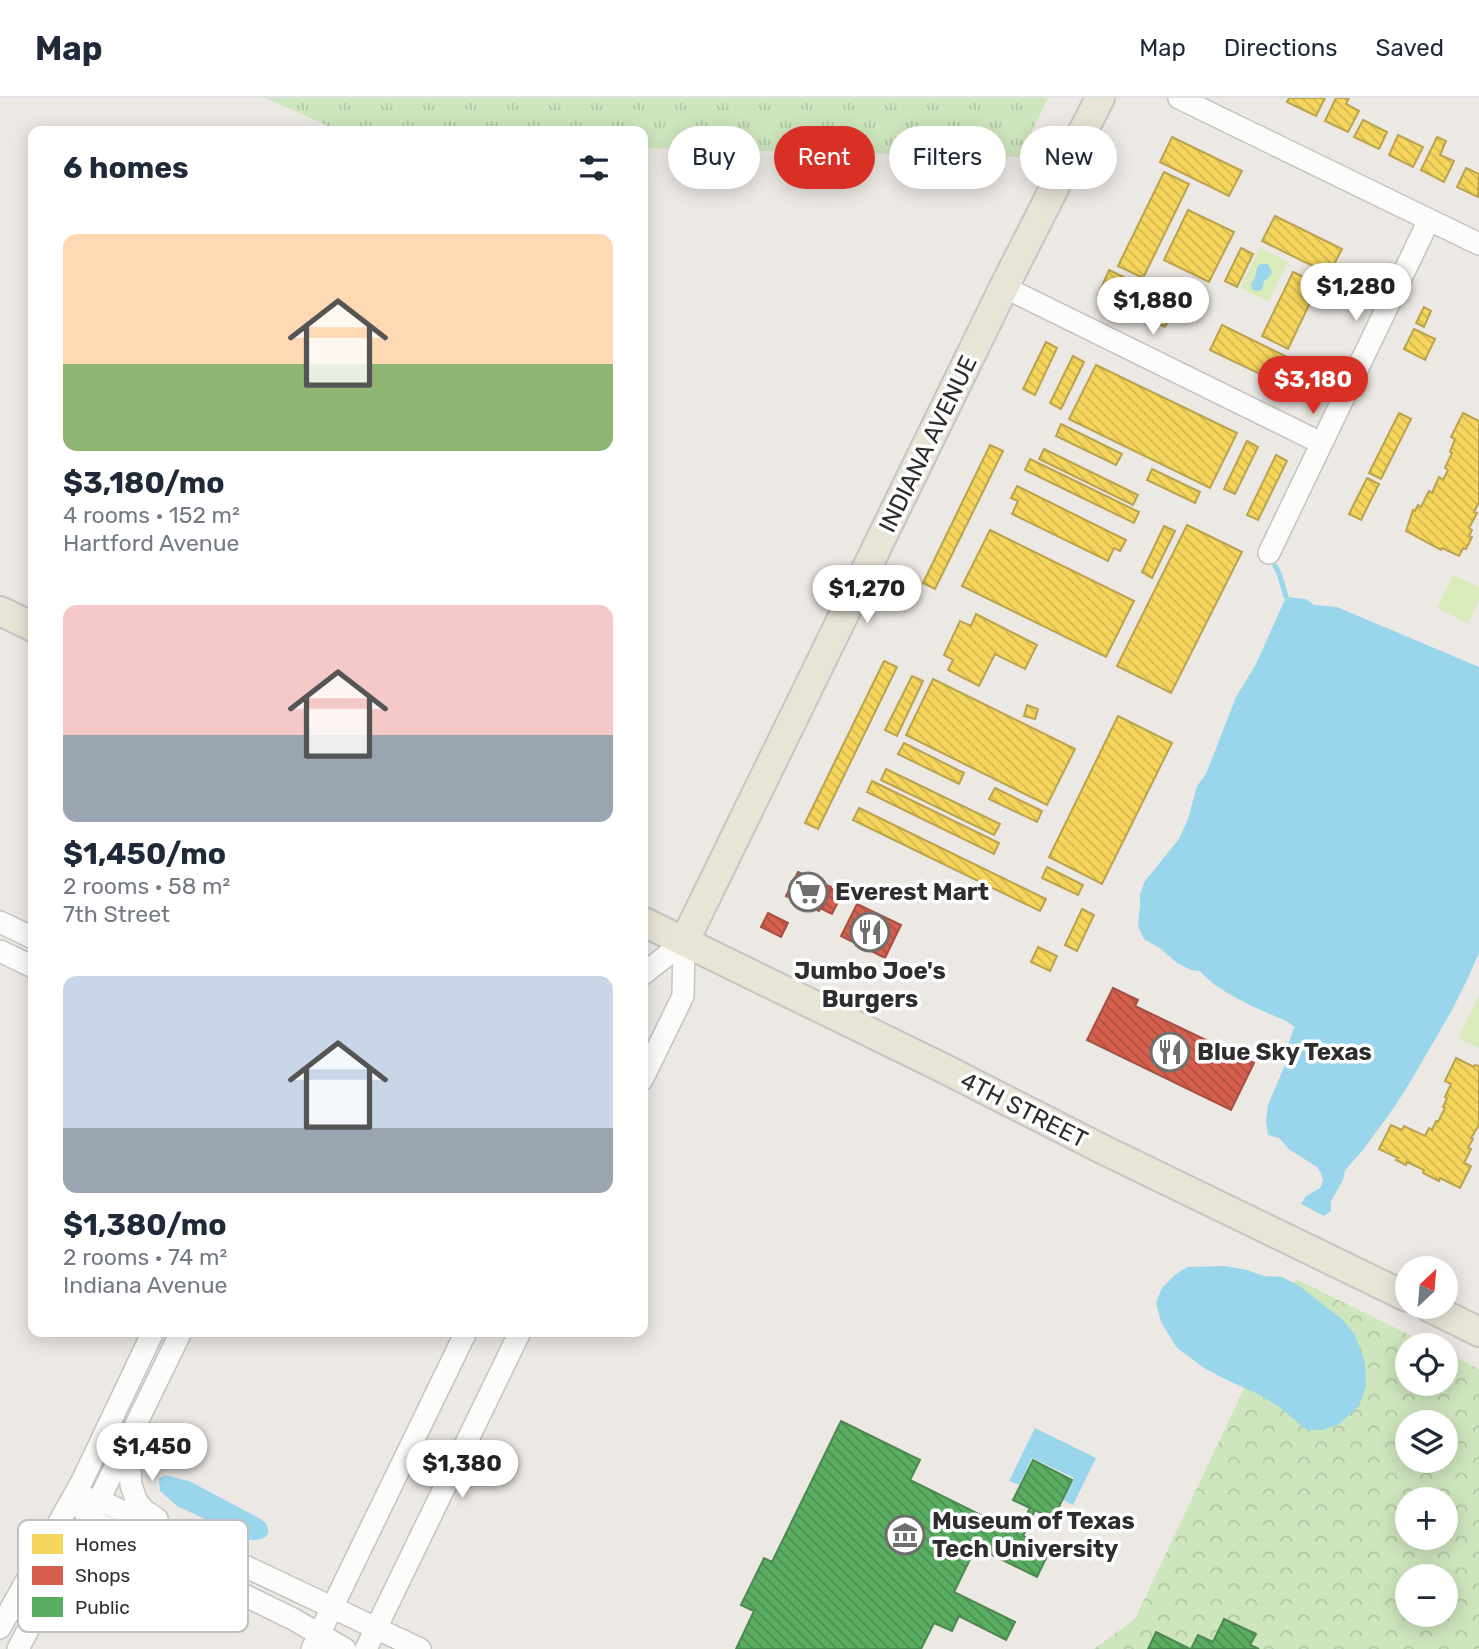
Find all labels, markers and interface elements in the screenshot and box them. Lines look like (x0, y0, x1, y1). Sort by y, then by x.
text: Map (35, 29, 103, 68)
text: Map (1139, 34, 1186, 62)
text: Directions (1224, 34, 1337, 62)
text: Saved (1375, 34, 1444, 62)
chip: Buy (668, 126, 760, 189)
chip: Rent (774, 126, 875, 189)
chip: Filters (889, 126, 1006, 189)
chip: New (1020, 126, 1117, 189)
icon: filters (575, 149, 613, 187)
text: 6 homes (63, 150, 189, 186)
pin: $1,280 (1299, 264, 1413, 323)
text: $1,280 (1316, 272, 1396, 300)
pin: $1,880 (1096, 278, 1210, 337)
icon: home (275, 280, 401, 406)
text: $1,880 (1113, 286, 1193, 314)
street label: INDIANA AVENUE (873, 351, 983, 537)
pin: $3,180 (1256, 356, 1370, 416)
text: $3,180 (1274, 365, 1352, 393)
text: $3,180/mo (63, 465, 225, 501)
text: 4 rooms · 152 m² (63, 501, 240, 529)
text: Hartford Avenue (63, 529, 239, 557)
pin: $1,270 (810, 566, 924, 625)
text: $1,270 (829, 574, 905, 602)
icon: home (275, 651, 401, 777)
text: $1,450/mo (63, 836, 226, 872)
supermarket icon: Everest Mart (787, 871, 829, 913)
text: 2 rooms · 58 m² (63, 872, 230, 900)
place label: Everest Mart (835, 878, 989, 906)
text: 7th Street (63, 900, 170, 928)
restaurant icon: Jumbo Joe's Burgers (849, 911, 891, 953)
place label: Jumbo Joe's Burgers (794, 957, 946, 1013)
icon: home (275, 1022, 401, 1148)
restaurant icon: Blue Sky Texas (1149, 1031, 1191, 1073)
place label: Blue Sky Texas (1197, 1038, 1372, 1066)
street label: 4TH STREET (956, 1066, 1092, 1154)
text: $1,380/mo (63, 1207, 227, 1243)
text: 2 rooms · 74 m² (63, 1243, 227, 1271)
north arrow (1395, 1256, 1458, 1320)
map controls (1395, 1256, 1458, 1627)
text: Indiana Avenue (63, 1271, 227, 1299)
button: locate (1395, 1333, 1458, 1396)
button: layers (1395, 1410, 1458, 1473)
pin: $1,450 (95, 1424, 209, 1483)
text: $1,450 (112, 1432, 192, 1460)
pin: $1,380 (405, 1440, 519, 1500)
text: $1,380 (422, 1449, 502, 1477)
button: + (1395, 1487, 1458, 1550)
place label: Museum of Texas Tech University (932, 1507, 1135, 1563)
museum icon: Museum of Texas Tech University (884, 1514, 926, 1556)
legend (18, 1520, 248, 1632)
text: Homes (75, 1533, 137, 1556)
text: Shops (75, 1564, 130, 1587)
button: − (1395, 1564, 1458, 1627)
text: Public (75, 1596, 130, 1619)

